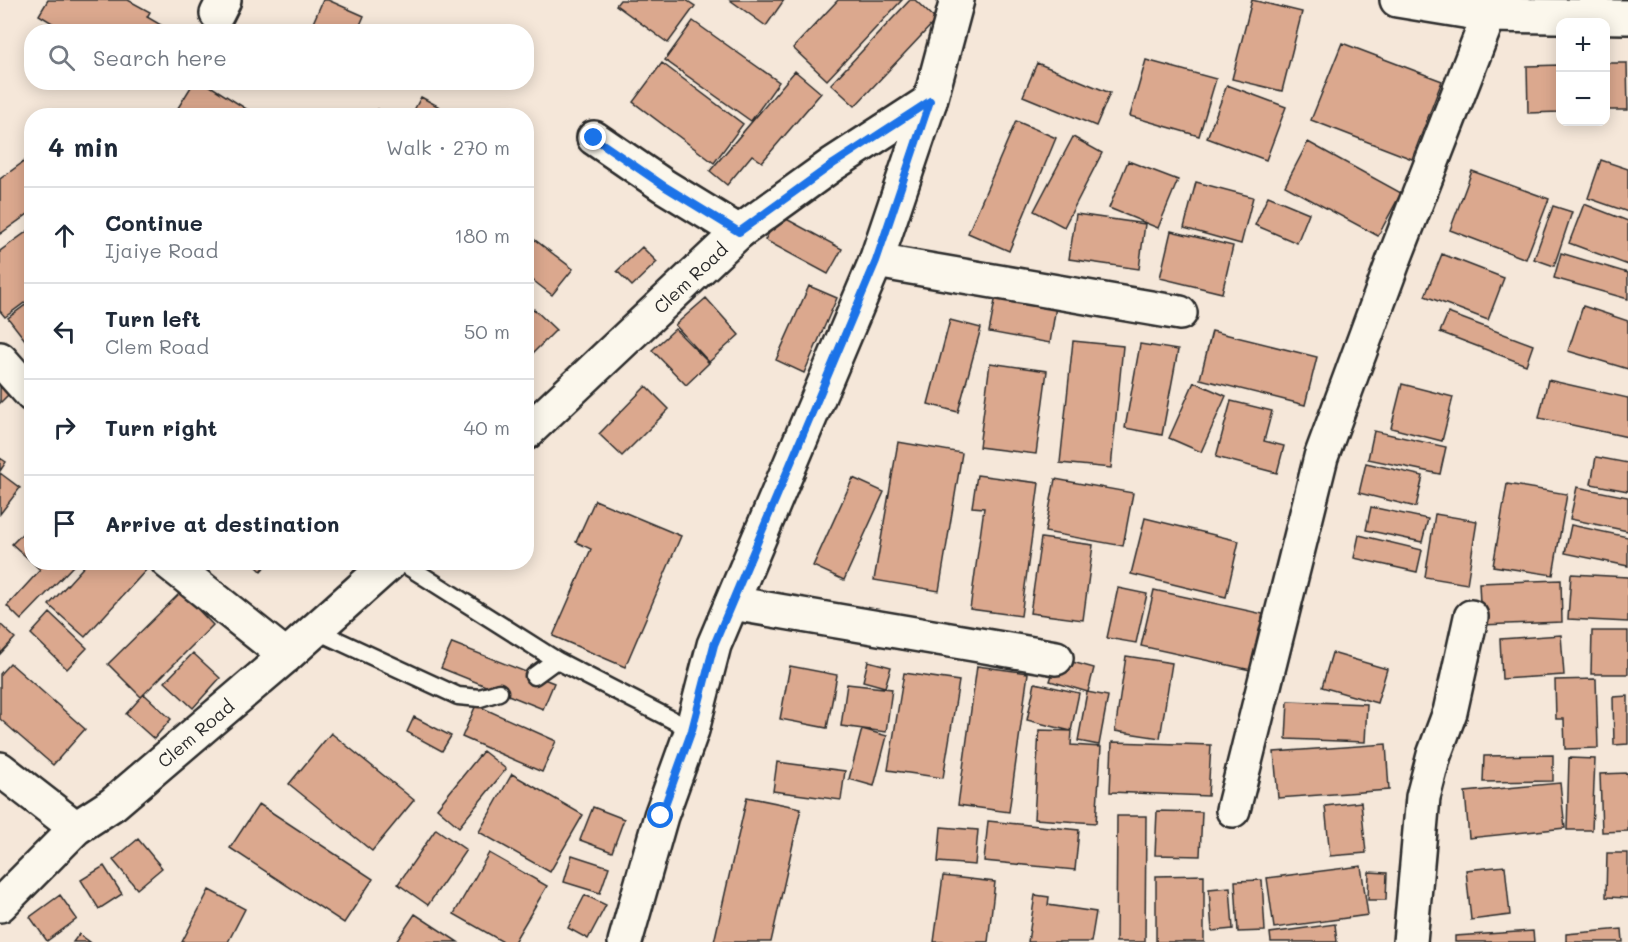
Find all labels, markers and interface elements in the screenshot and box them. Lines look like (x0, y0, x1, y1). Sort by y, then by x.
map controls (1556, 18, 1610, 126)
button: + (1556, 18, 1610, 72)
search box (24, 24, 534, 90)
icon: search (45, 41, 78, 74)
text: Search here (93, 43, 227, 72)
button: − (1556, 72, 1610, 126)
route end (580, 124, 606, 150)
text: 4 min (48, 130, 118, 164)
text: Walk · 270 m (386, 134, 510, 160)
text: Continue (105, 208, 203, 237)
icon: ahead (48, 219, 81, 252)
text: 180 m (454, 222, 510, 248)
text: Ijaiye Road (105, 237, 218, 263)
street label: Clem Road (648, 237, 733, 319)
text: Turn left (105, 304, 201, 333)
icon: left (48, 315, 81, 348)
text: 50 m (464, 318, 510, 344)
text: Clem Road (105, 333, 209, 359)
icon: right (48, 411, 81, 444)
text: Turn right (105, 413, 217, 442)
text: 40 m (464, 414, 510, 440)
icon: arrive (48, 507, 81, 540)
text: Arrive at destination (105, 509, 340, 538)
street label: Clem Road (152, 694, 239, 773)
route start (647, 802, 673, 828)

